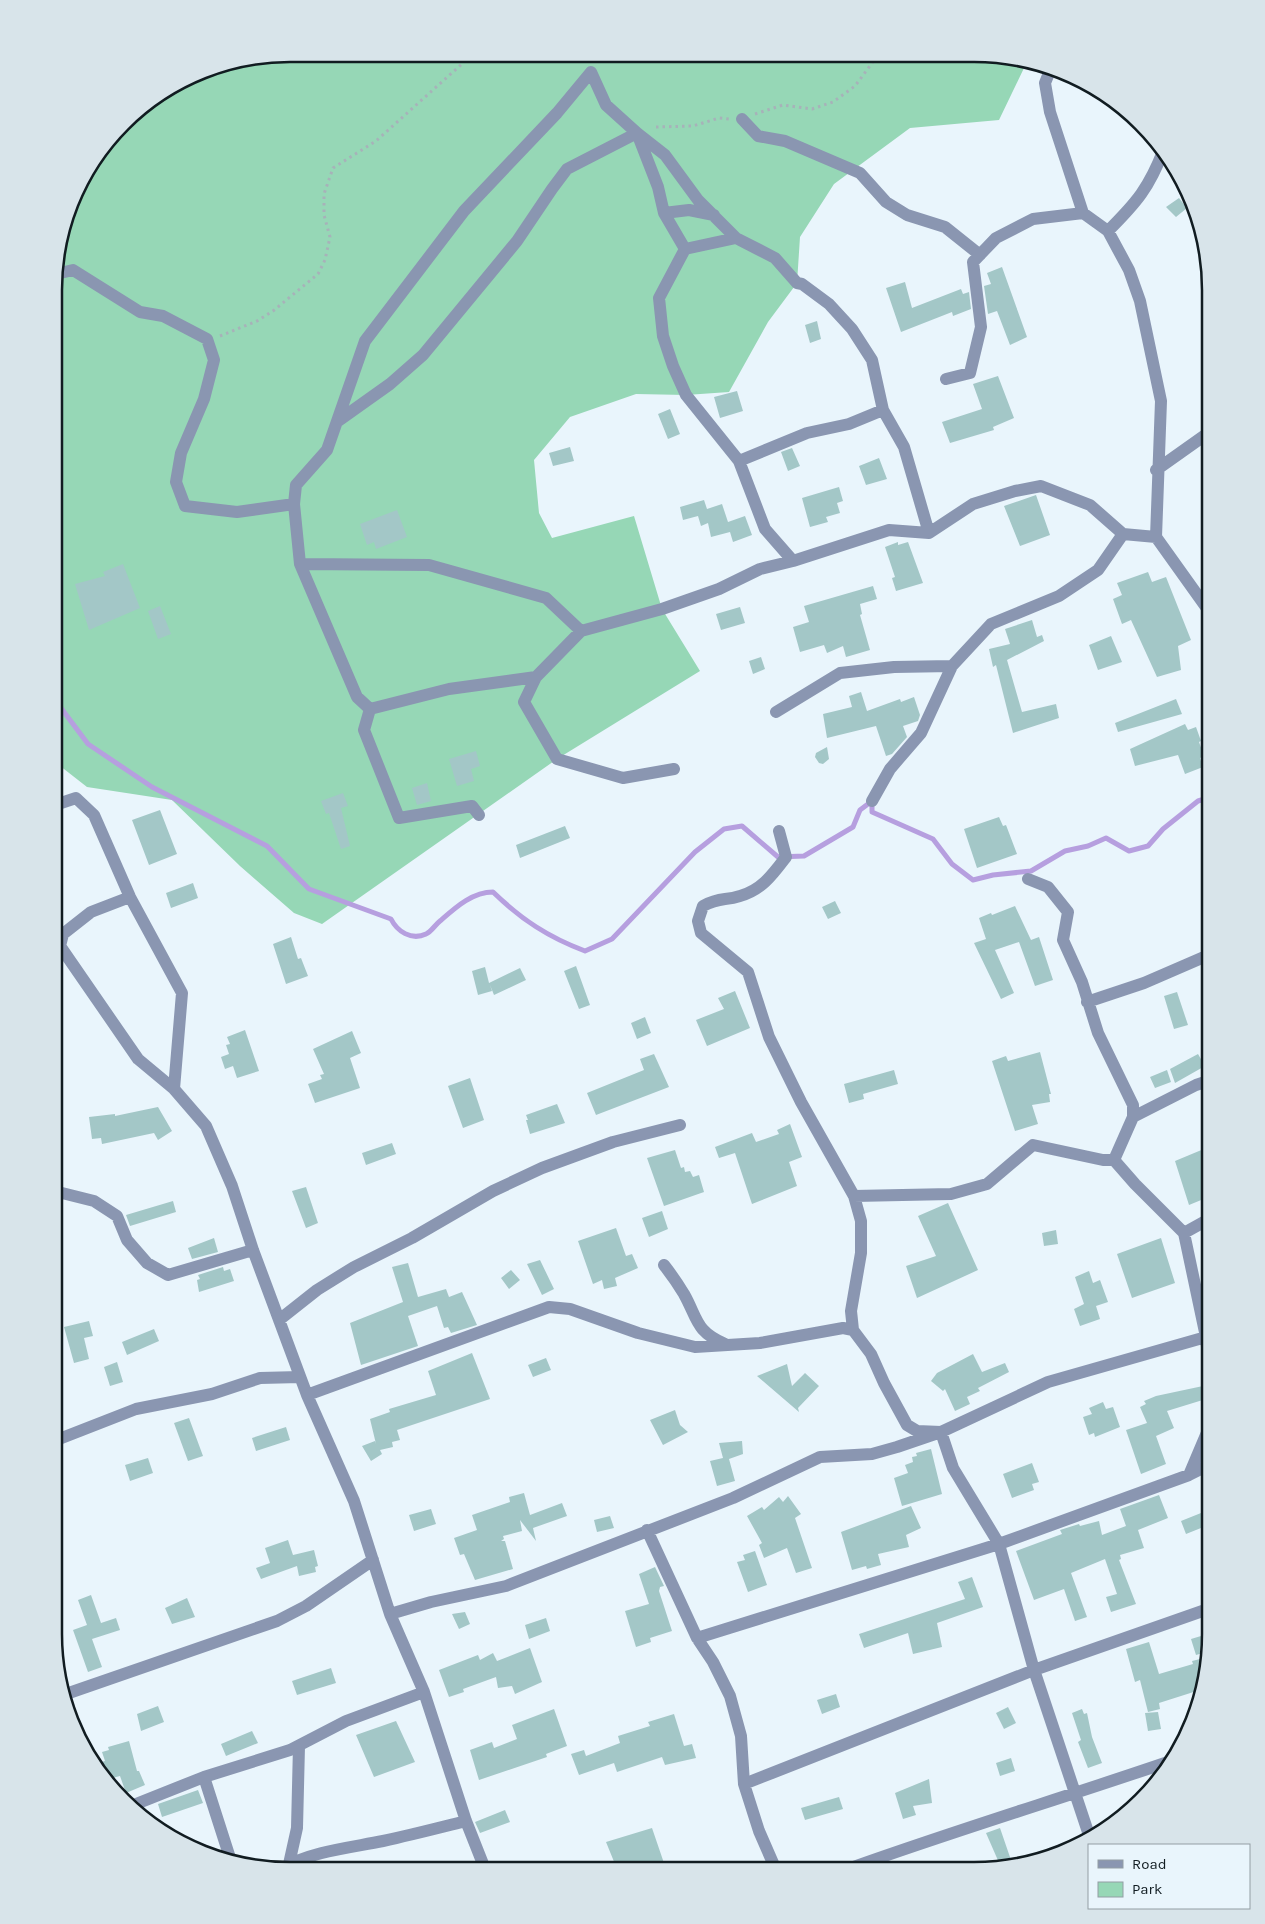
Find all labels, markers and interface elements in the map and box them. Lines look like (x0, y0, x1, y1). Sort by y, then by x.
legend (1088, 1844, 1250, 1909)
text: Road (1132, 1855, 1167, 1873)
text: Park (1132, 1880, 1162, 1898)

